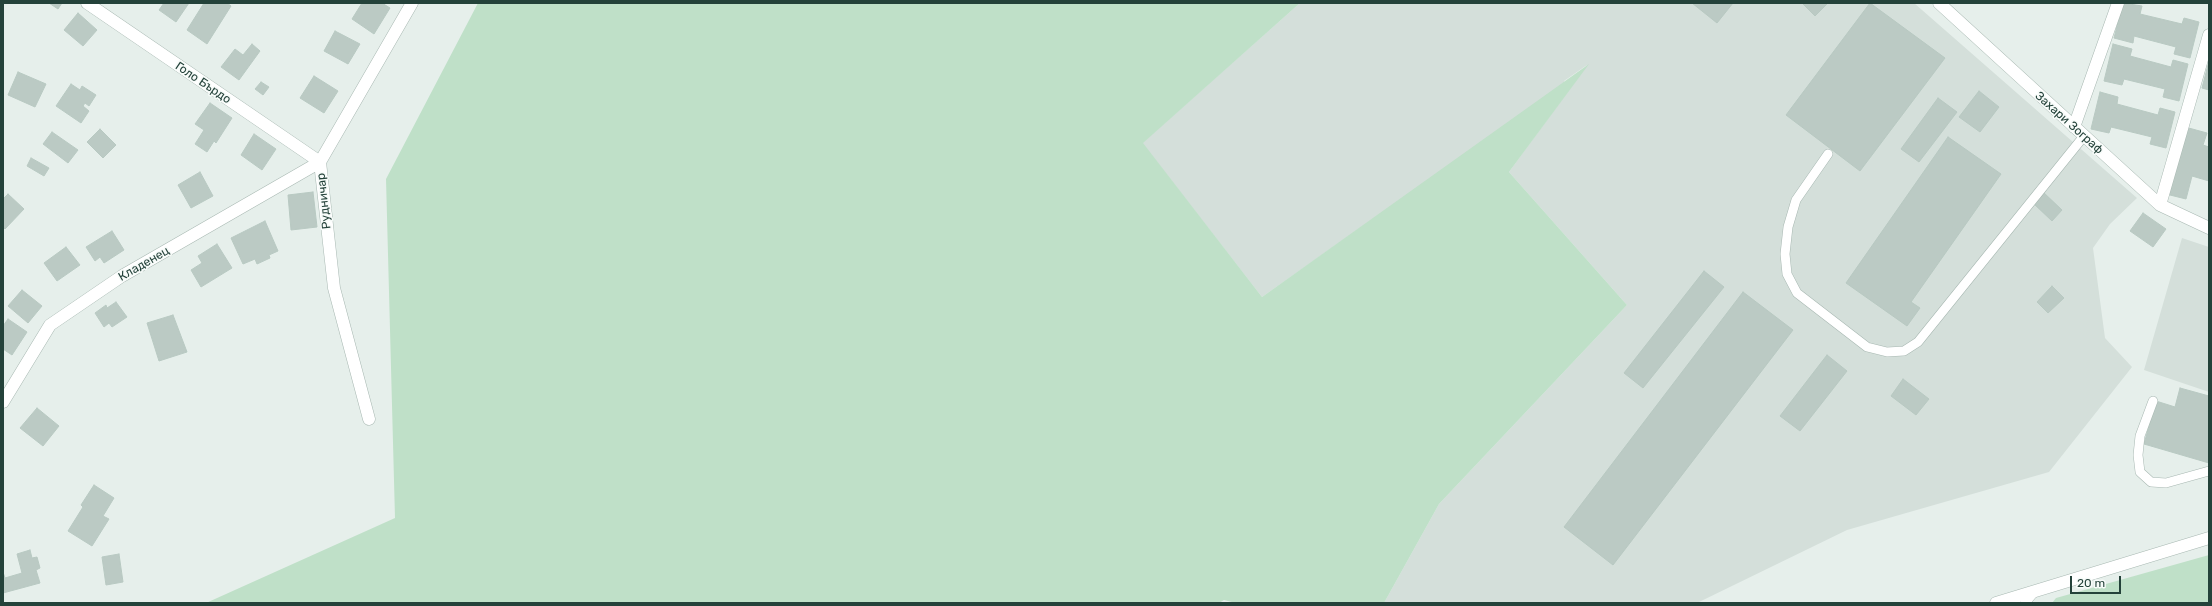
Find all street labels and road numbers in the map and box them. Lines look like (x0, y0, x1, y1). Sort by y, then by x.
street label: Голо Бърдо (172, 59, 234, 107)
street label: Захари Зограф (2032, 89, 2106, 157)
street label: Рудничар (314, 172, 334, 230)
street label: Кладенец (116, 244, 172, 284)

